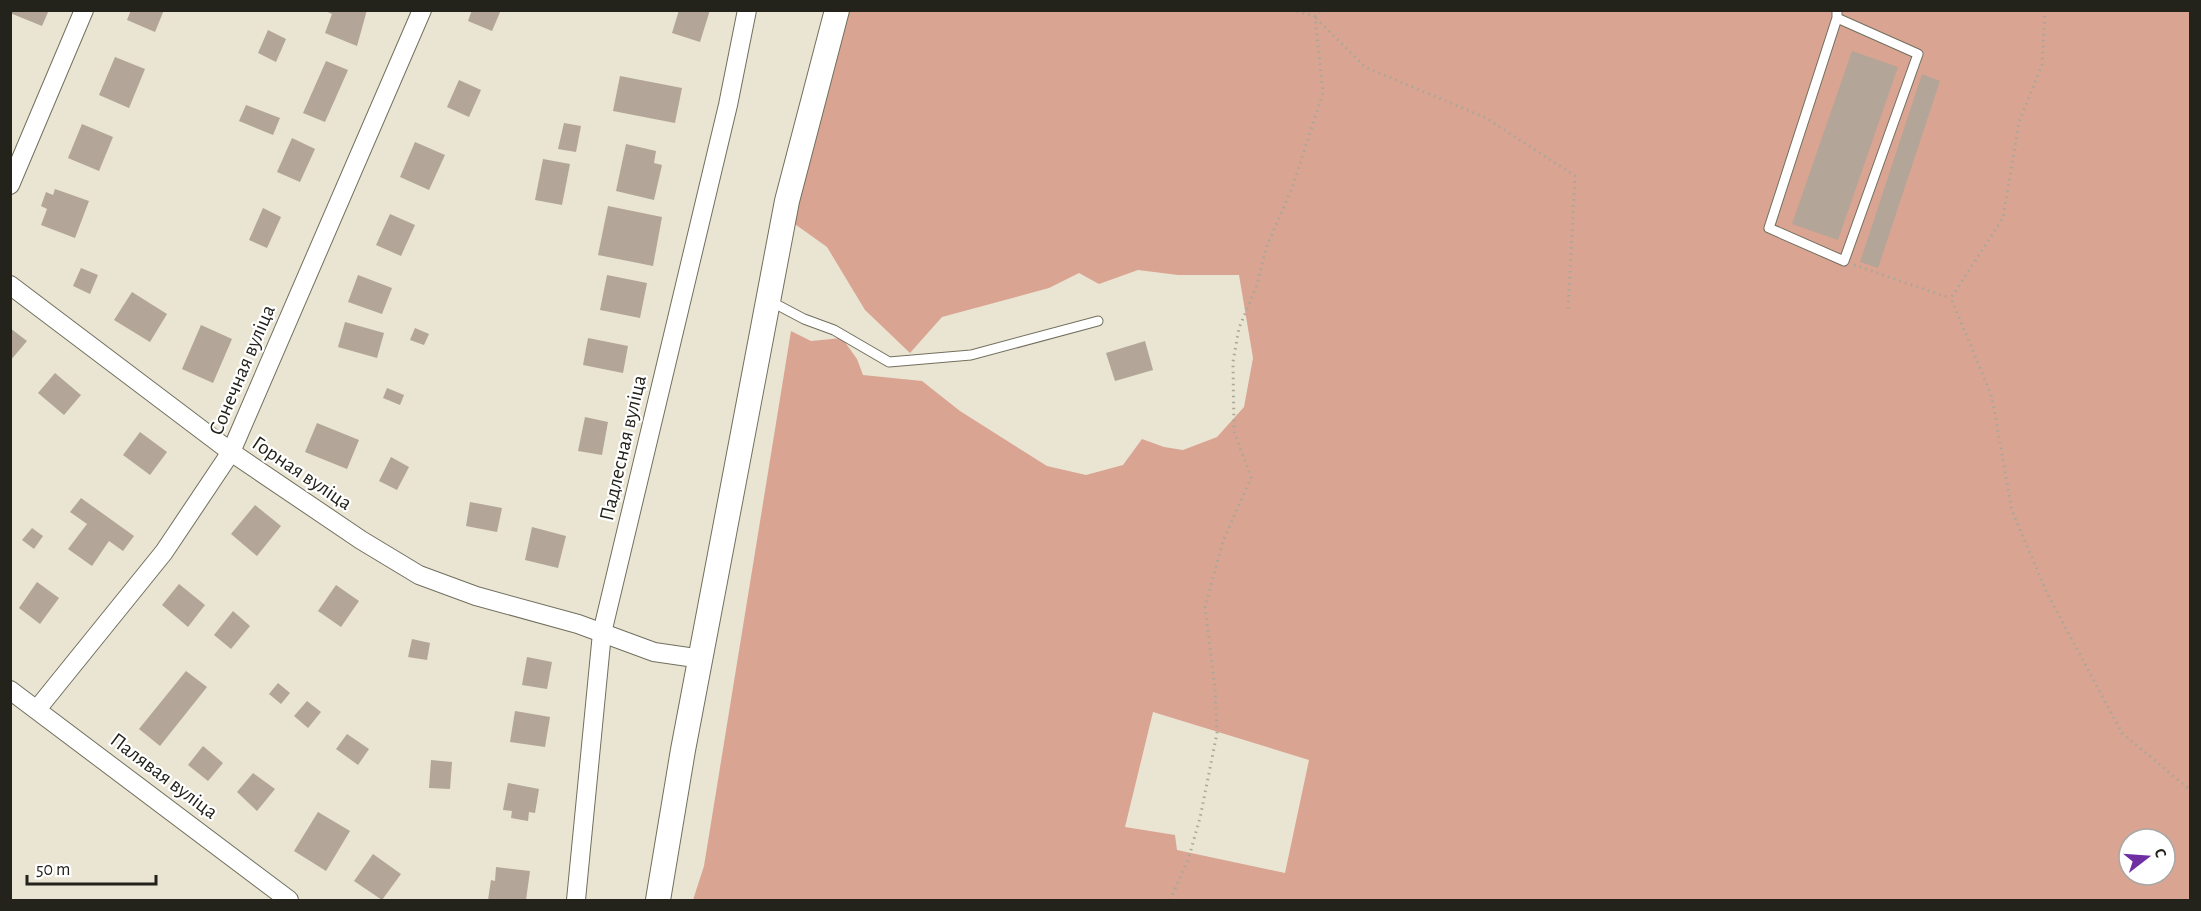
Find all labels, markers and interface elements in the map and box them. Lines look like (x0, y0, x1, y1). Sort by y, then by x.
street label: Сонечная вуліца (205, 301, 279, 438)
street label: Падлесная вуліца (596, 373, 650, 523)
street label: Горная вуліца (248, 432, 356, 514)
street label: Палявая вуліца (106, 729, 222, 823)
north arrow (2117, 827, 2177, 887)
text: С (2151, 846, 2169, 860)
scale bar (27, 848, 156, 886)
text: 50 m (36, 861, 70, 879)

